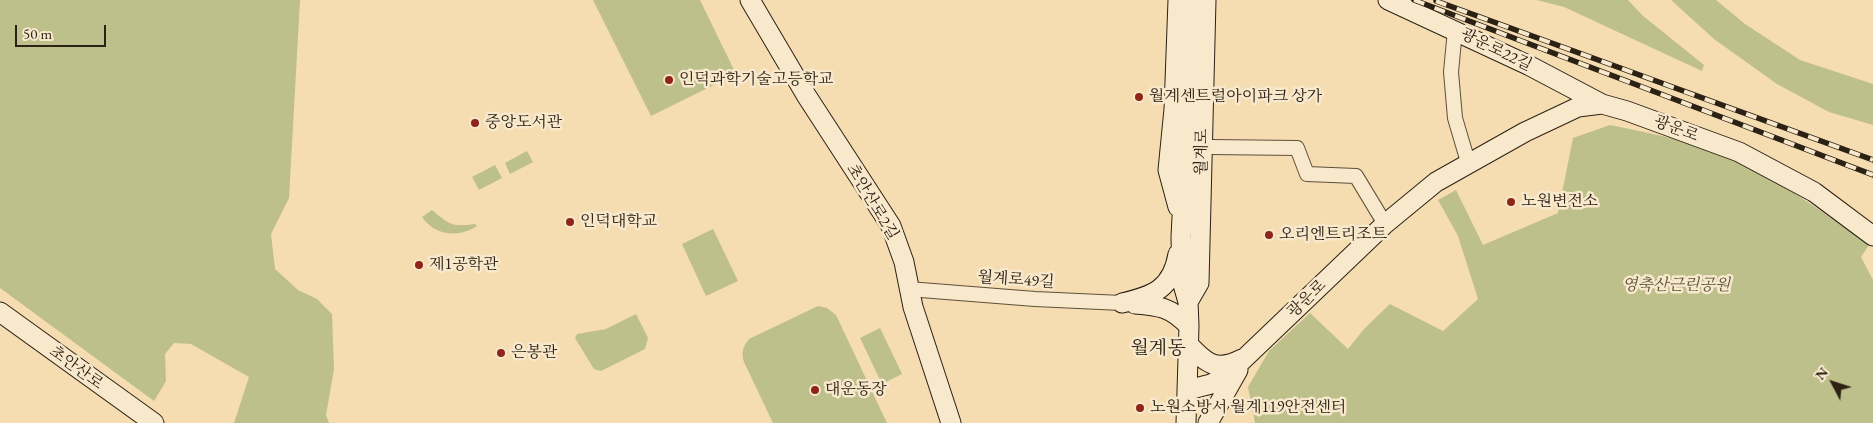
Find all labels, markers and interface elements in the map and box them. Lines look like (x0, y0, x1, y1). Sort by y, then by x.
scale bar (18, 15, 109, 47)
text: 50 m (23, 24, 52, 43)
street label: 광운로22길 (1457, 24, 1535, 76)
place label: 인덕과학기술고등학교 (679, 70, 834, 90)
marker: 인덕과학기술고등학교 (663, 74, 675, 86)
place label: 월계센트럴아이파크 상가 (1149, 87, 1322, 107)
marker: 월계센트럴아이파크 상가 (1133, 91, 1145, 103)
street label: 광운로 (1651, 112, 1701, 146)
place label: 중앙도서관 (485, 113, 562, 133)
marker: 중앙도서관 (469, 117, 481, 129)
street label: 월계로 (1192, 129, 1212, 175)
street label: 초안산로2길 (842, 161, 902, 243)
place label: 노원변전소 (1521, 192, 1598, 212)
marker: 노원변전소 (1505, 196, 1517, 208)
place label: 인덕대학교 (580, 212, 657, 232)
marker: 인덕대학교 (564, 216, 576, 228)
place label: 오리엔트리조트 (1279, 225, 1387, 245)
marker: 오리엔트리조트 (1263, 229, 1275, 241)
place label: 제1공학관 (429, 255, 499, 275)
marker: 제1공학관 (413, 259, 425, 271)
street label: 월계로49길 (977, 268, 1055, 292)
street label: 광운로 (1284, 276, 1330, 322)
park label: 영축산근린공원 (1622, 276, 1730, 296)
district label: 월계동 (1130, 338, 1186, 360)
street label: 초안산로 (45, 342, 107, 394)
place label: 은봉관 (511, 343, 557, 363)
marker: 은봉관 (495, 347, 507, 359)
north arrow (1808, 358, 1858, 408)
text: N (1811, 363, 1832, 383)
place label: 대운동장 (825, 380, 887, 400)
marker: 대운동장 (809, 384, 821, 396)
place label: 노원소방서 월계119안전센터 (1150, 398, 1346, 418)
marker: 노원소방서 월계119안전센터 (1134, 402, 1146, 414)

